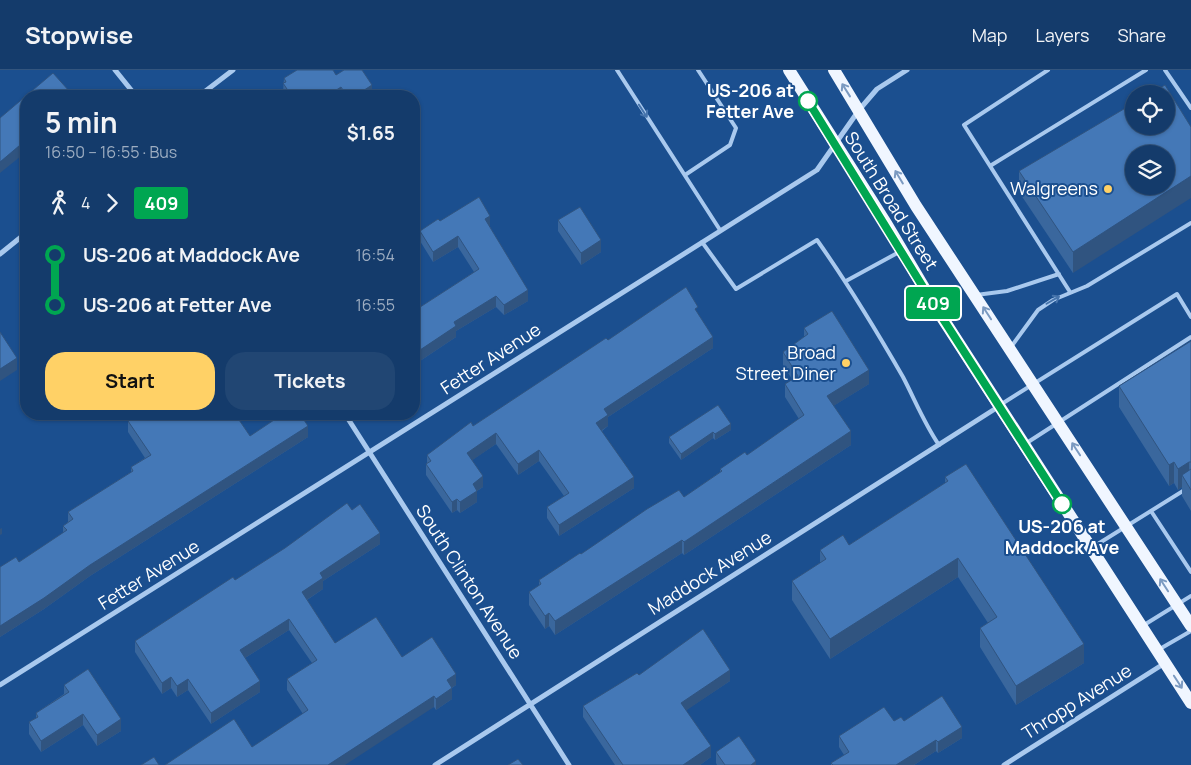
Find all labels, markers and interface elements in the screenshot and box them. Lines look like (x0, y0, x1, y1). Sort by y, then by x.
text: Stopwise (25, 18, 133, 51)
text: Map (972, 23, 1007, 47)
text: Layers (1035, 23, 1089, 47)
text: Share (1117, 23, 1166, 47)
place label: US-206 at Fetter Ave (706, 78, 794, 123)
one-way arrow (841, 83, 852, 97)
map controls (1125, 85, 1175, 195)
button: locate (1125, 85, 1175, 135)
marker: US-206 at Fetter Ave (798, 91, 818, 111)
text: 5 min (45, 103, 118, 141)
one-way arrow (638, 104, 648, 118)
text: $1.65 (347, 120, 395, 146)
street label: South Broad Street (840, 127, 944, 274)
text: 16:50 – 16:55 · Bus (45, 141, 177, 163)
button: layers (1125, 145, 1175, 195)
one-way arrow (893, 170, 903, 184)
place label: Walgreens (1010, 176, 1098, 200)
marker: Walgreens (1102, 183, 1114, 195)
icon: walk (45, 189, 73, 217)
icon: forward (98, 189, 126, 217)
text: 409 (144, 191, 178, 215)
text: 4 (81, 192, 90, 214)
text: US-206 at Maddock Ave (83, 242, 300, 268)
text: 16:54 (355, 244, 395, 266)
line badge: 409 (904, 287, 962, 319)
text: 409 (916, 291, 950, 315)
text: US-206 at Fetter Ave (83, 292, 272, 318)
text: 16:55 (356, 294, 395, 316)
one-way arrow (1046, 295, 1061, 305)
one-way arrow (981, 307, 991, 321)
street label: Fetter Avenue (436, 317, 545, 400)
place label: Broad Street Diner (736, 340, 837, 385)
button: Start (45, 352, 215, 410)
button: Tickets (225, 352, 395, 410)
marker: Broad Street Diner (840, 357, 852, 369)
one-way arrow (1070, 443, 1080, 457)
marker: US-206 at Maddock Ave (1052, 494, 1072, 514)
street label: South Clinton Avenue (411, 500, 529, 663)
place label: US-206 at Maddock Ave (1005, 514, 1119, 559)
street label: Maddock Avenue (643, 525, 776, 620)
street label: Fetter Avenue (93, 534, 204, 615)
one-way arrow (1159, 579, 1169, 593)
street label: Thropp Avenue (1017, 658, 1136, 744)
one-way arrow (1172, 675, 1183, 689)

